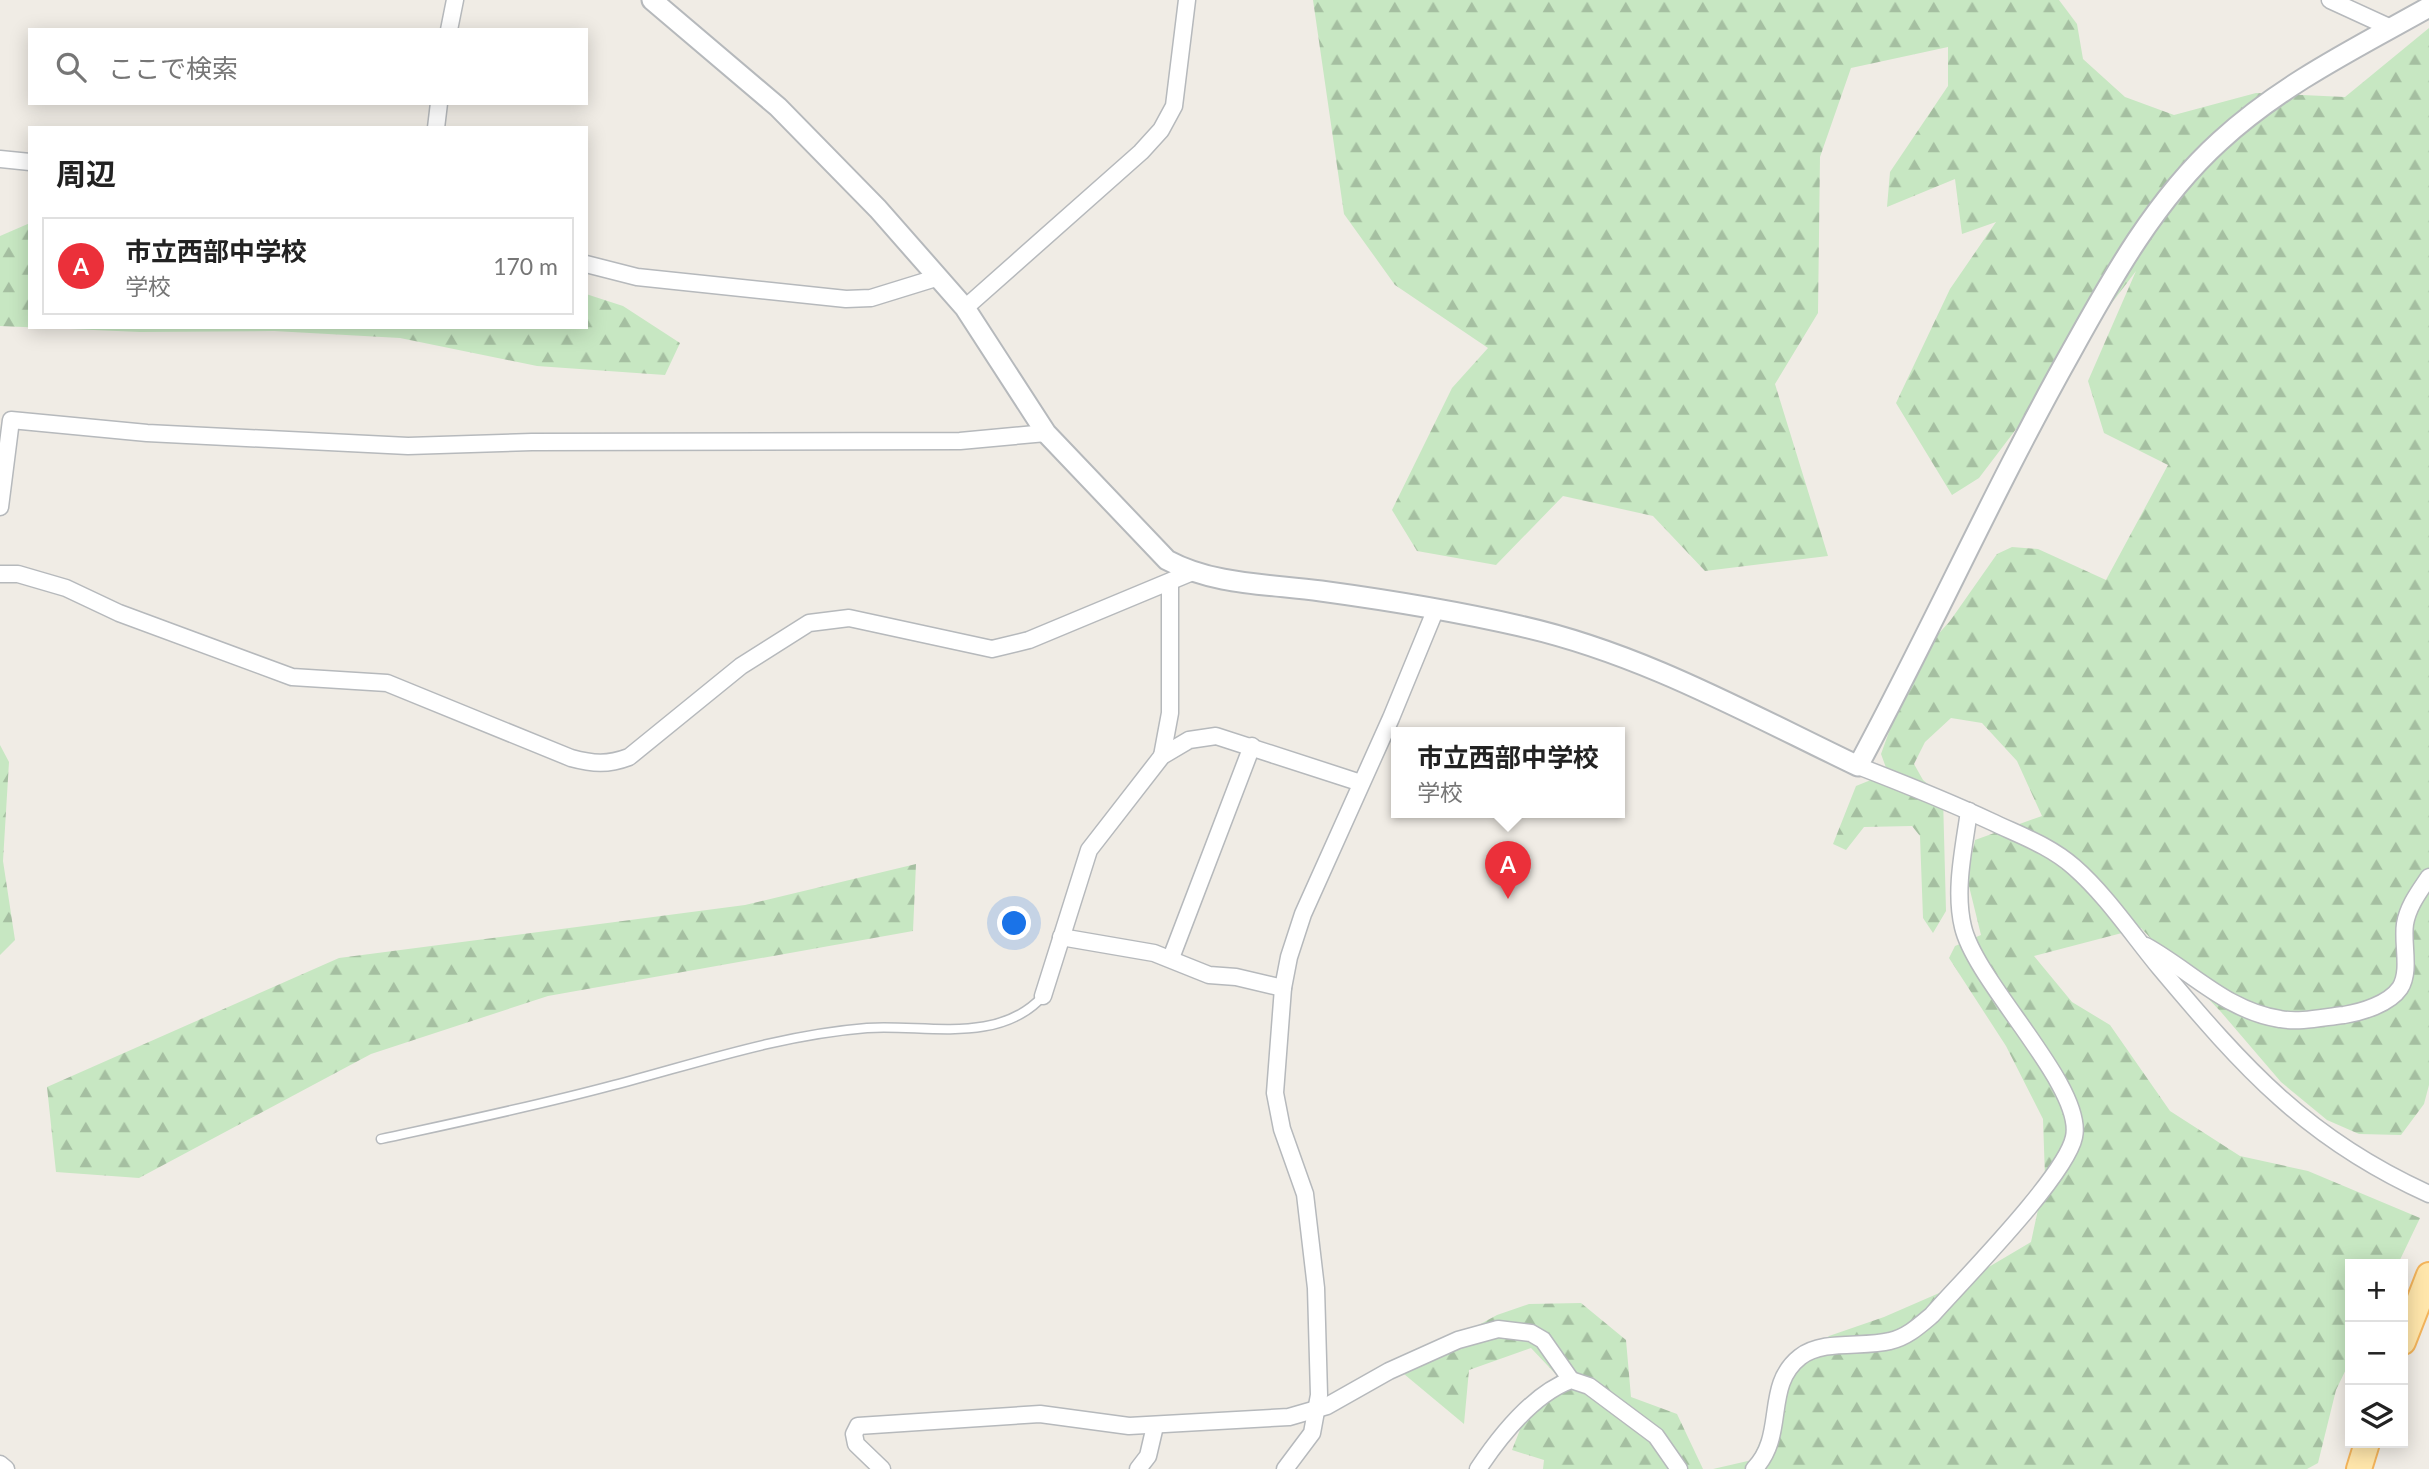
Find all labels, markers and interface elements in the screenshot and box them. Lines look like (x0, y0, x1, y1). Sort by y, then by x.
search box (28, 28, 588, 105)
icon: search (52, 48, 90, 86)
text: ここで検索 (108, 52, 238, 84)
text: 周辺 (56, 155, 116, 191)
text: 市立西部中学校 (125, 235, 307, 267)
text: A (73, 252, 89, 280)
text: 170 m (493, 252, 558, 280)
text: 学校 (125, 272, 171, 300)
popup (1391, 727, 1625, 818)
text: 市立西部中学校 (1417, 741, 1599, 773)
text: 学校 (1417, 778, 1463, 806)
pin: A (1485, 841, 1531, 899)
your location (997, 906, 1031, 940)
map controls (2345, 1259, 2408, 1448)
button: + (2345, 1259, 2408, 1322)
button: − (2345, 1322, 2408, 1385)
button: layers (2345, 1385, 2408, 1448)

